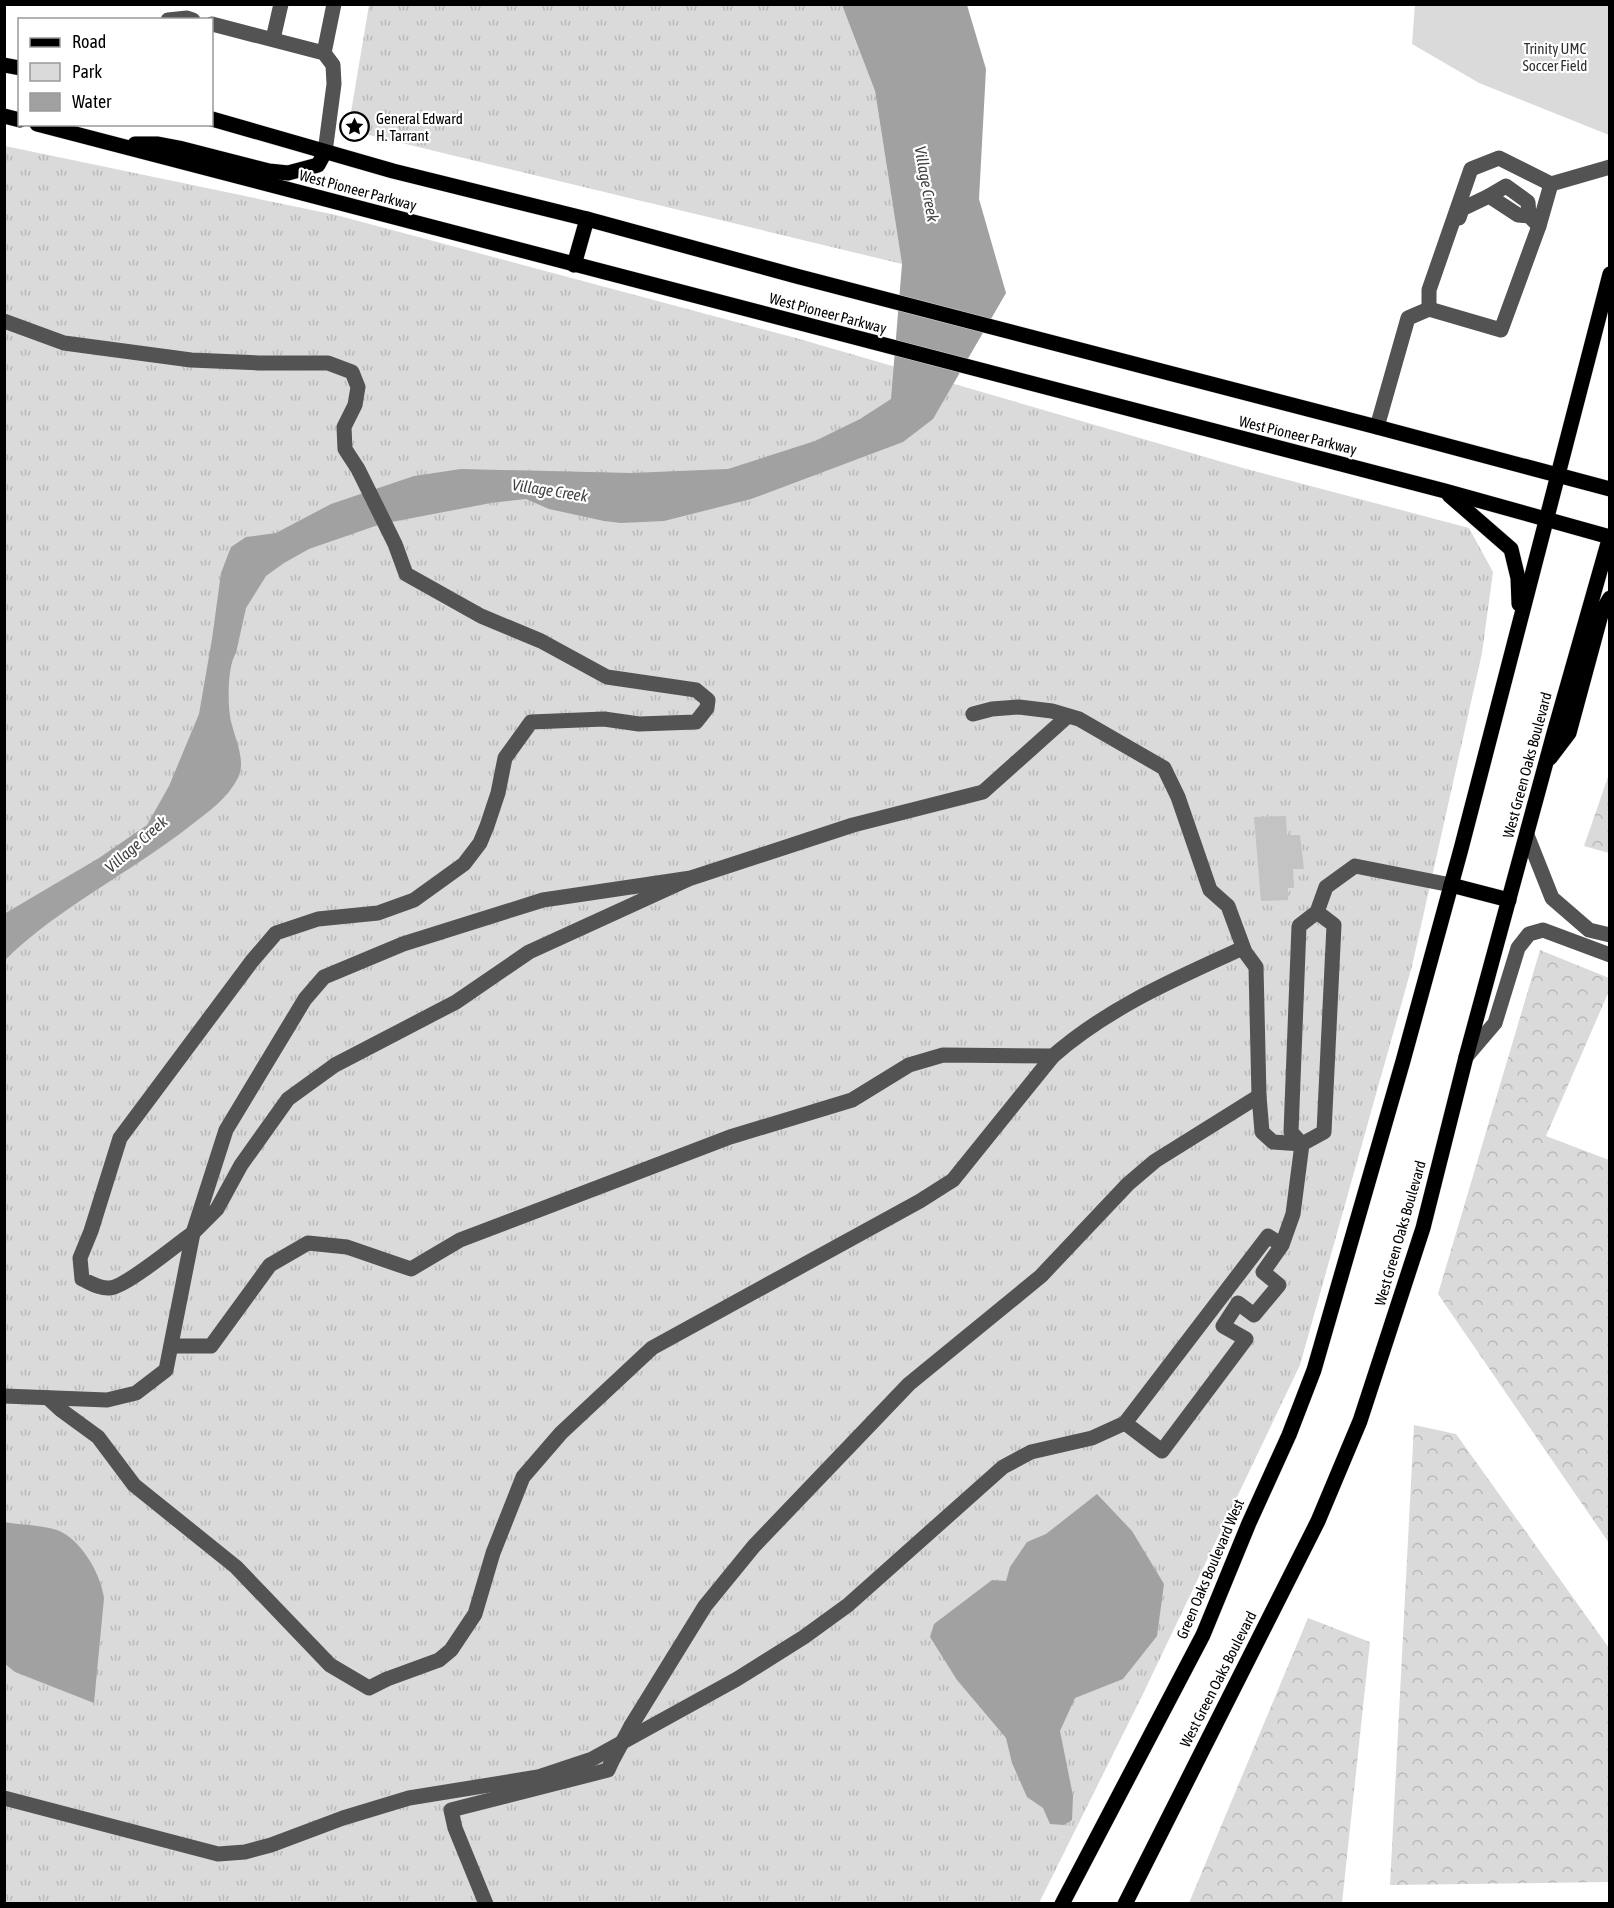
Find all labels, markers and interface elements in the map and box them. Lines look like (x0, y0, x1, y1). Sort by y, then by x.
legend (18, 18, 213, 126)
text: Road (72, 31, 106, 52)
park label: Trinity UMC Soccer Field (1523, 40, 1587, 74)
text: Park (72, 61, 102, 82)
text: Water (72, 91, 112, 112)
place label: General Edward H. Tarrant (376, 110, 463, 144)
place icon: General Edward H. Tarrant (339, 111, 371, 143)
water label: Village Creek (911, 145, 943, 224)
street label: West Pioneer Parkway (297, 166, 419, 214)
street label: West Pioneer Parkway (767, 289, 889, 337)
street label: West Pioneer Parkway (1237, 412, 1359, 458)
water label: Village Creek (511, 475, 590, 506)
street label: West Green Oaks Boulevard (1499, 690, 1555, 840)
water label: Village Creek (101, 811, 172, 877)
street label: West Green Oaks Boulevard (1371, 1158, 1429, 1308)
street label: Green Oaks Boulevard West (1173, 1497, 1247, 1641)
street label: West Green Oaks Boulevard (1176, 1608, 1260, 1750)

